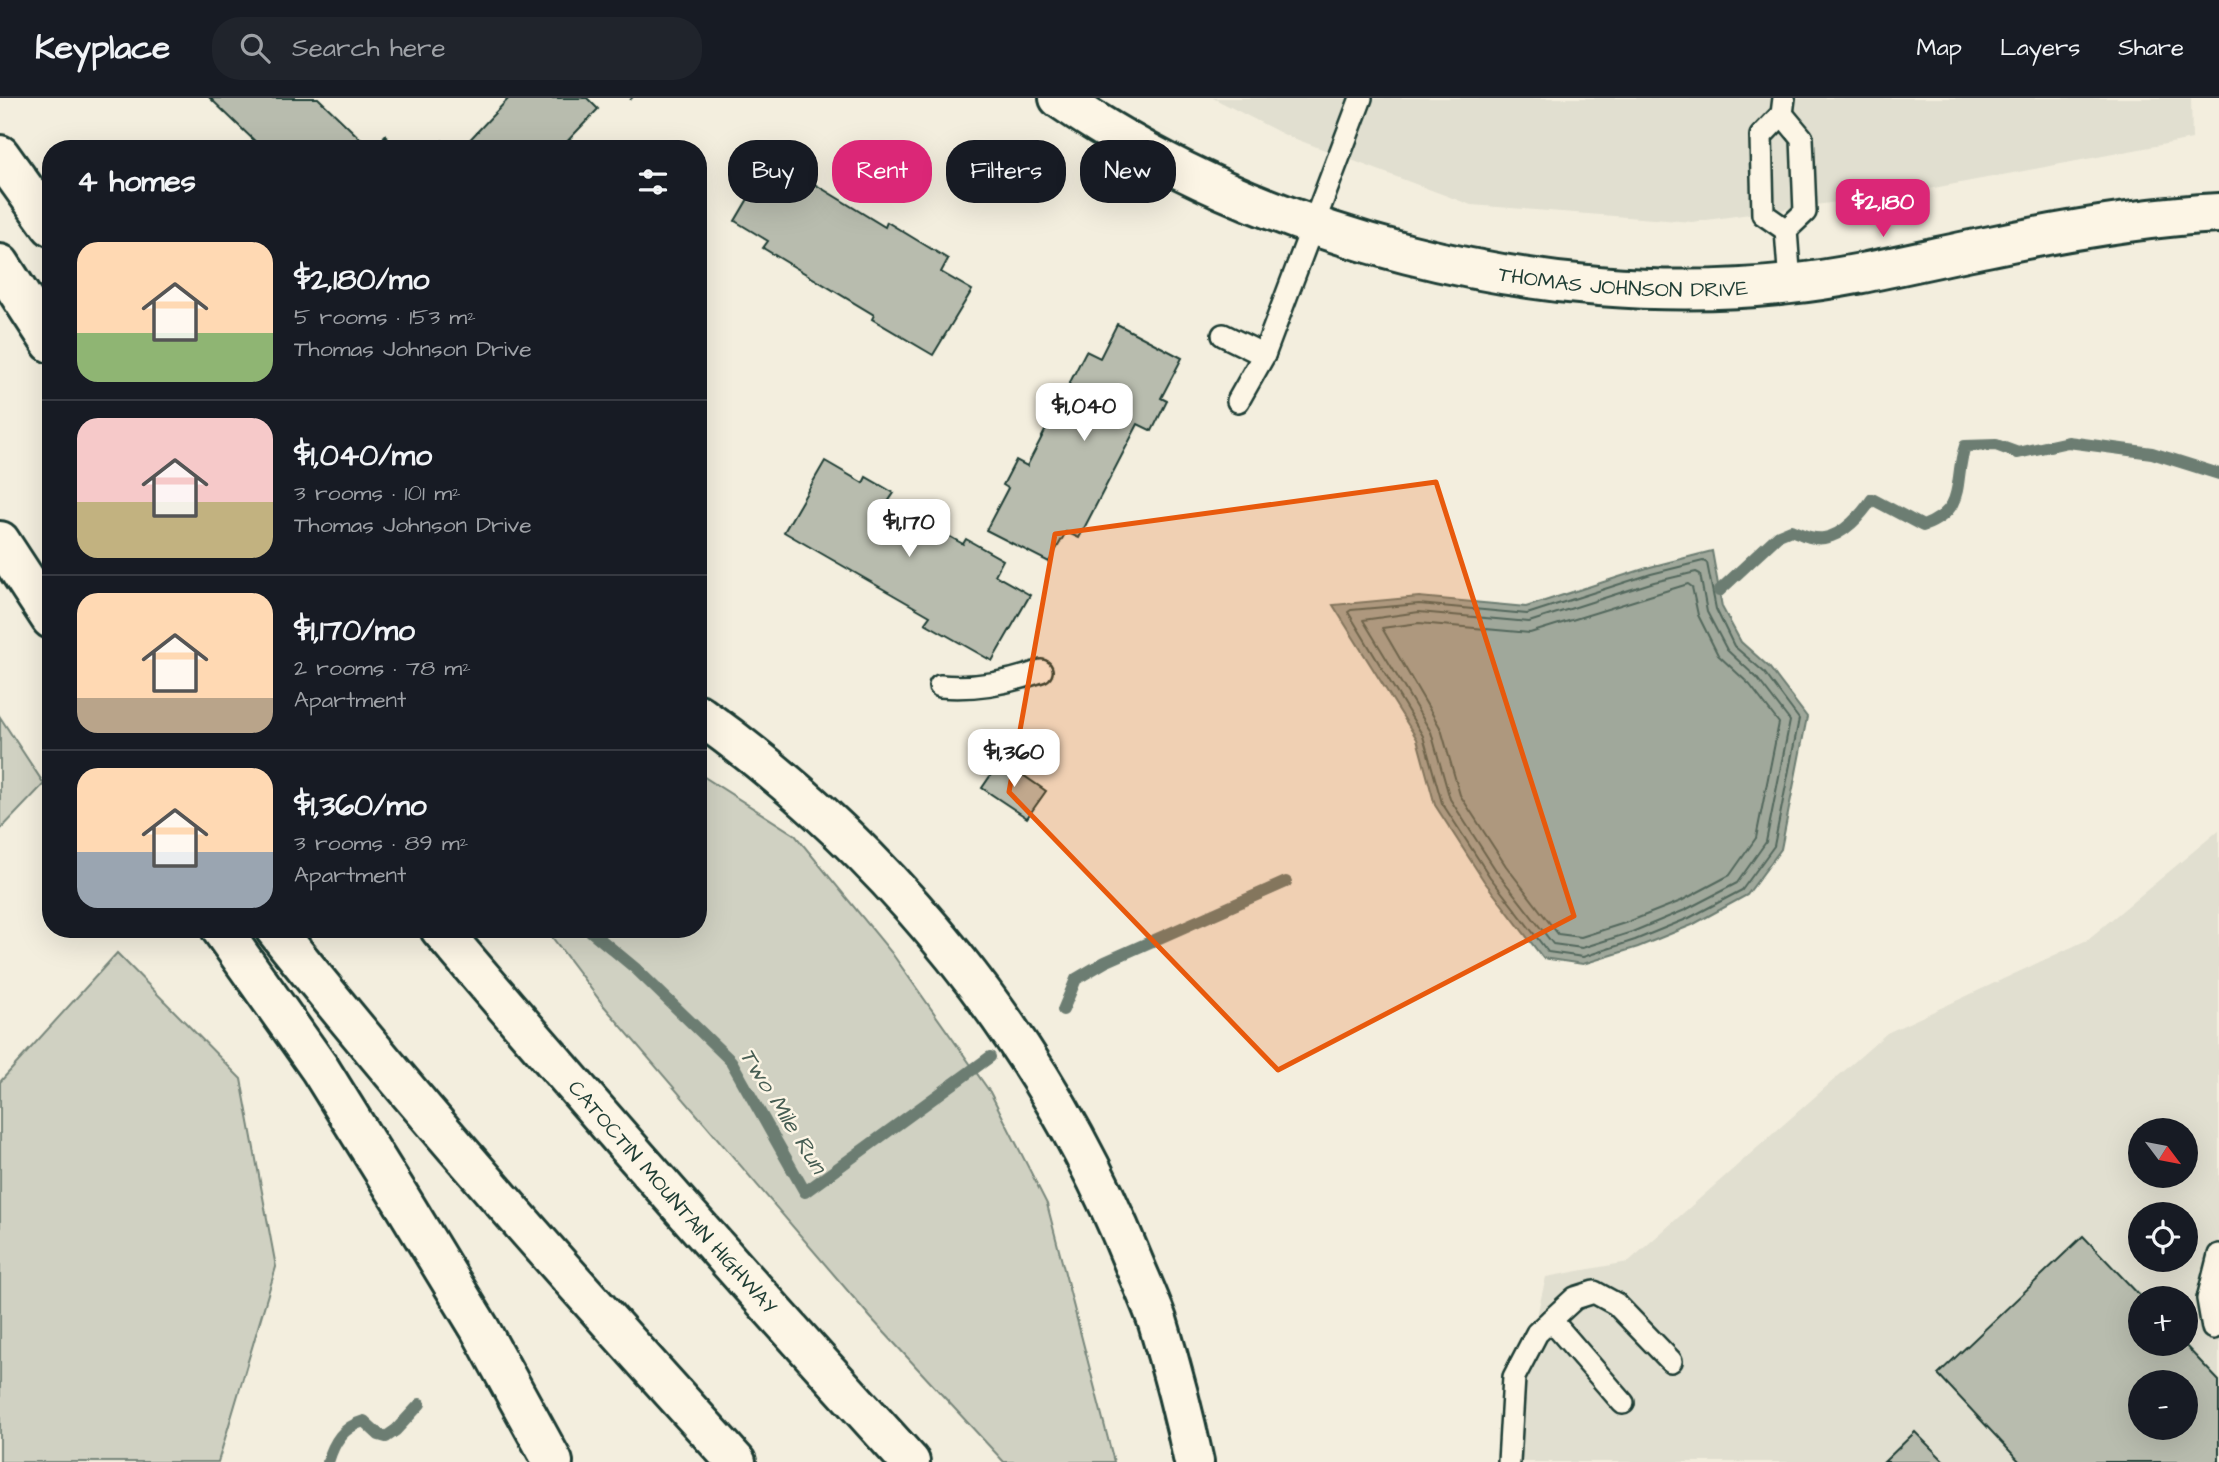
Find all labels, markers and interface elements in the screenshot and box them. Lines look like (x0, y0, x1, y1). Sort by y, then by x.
search box (212, 17, 702, 80)
text: Keyplace (35, 25, 170, 71)
icon: search (236, 29, 274, 67)
text: Search here (292, 30, 445, 66)
text: Map (1917, 31, 1962, 65)
text: Layers (2000, 31, 2080, 65)
text: Share (2118, 31, 2184, 65)
chip: Buy (728, 140, 818, 203)
chip: Rent (832, 140, 932, 203)
chip: Filters (946, 140, 1066, 203)
chip: New (1080, 140, 1176, 203)
text: 4 homes (77, 161, 196, 203)
icon: filters (634, 163, 672, 201)
pin: $2,180 (1826, 180, 1940, 239)
text: $2,180 (1852, 186, 1914, 218)
text: $2,180/mo (294, 259, 429, 301)
street label: THOMAS JOHNSON DRIVE (1496, 259, 1749, 304)
icon: home (133, 270, 217, 354)
text: 5 rooms · 153 m² (294, 301, 476, 333)
text: Thomas Johnson Drive (294, 333, 532, 365)
pin: $1,040 (1027, 384, 1141, 443)
text: $1,040 (1052, 390, 1116, 422)
text: $1,040/mo (294, 435, 432, 477)
icon: home (133, 446, 217, 530)
text: 3 rooms · 101 m² (294, 477, 461, 509)
pin: $1,170 (852, 500, 966, 559)
text: $1,170 (883, 506, 935, 538)
text: Thomas Johnson Drive (294, 509, 532, 541)
text: $1,170/mo (294, 610, 415, 652)
icon: home (133, 621, 217, 705)
text: 2 rooms · 78 m² (294, 652, 471, 684)
text: Apartment (294, 684, 406, 716)
pin: $1,360 (957, 730, 1071, 789)
text: $1,360 (984, 736, 1044, 768)
text: $1,360/mo (294, 785, 427, 827)
icon: home (133, 796, 217, 880)
text: 3 rooms · 89 m² (294, 827, 468, 859)
text: Apartment (294, 859, 406, 891)
water label: Two Mile Run (732, 1042, 836, 1182)
street label: CATOCTIN MOUNTAIN HIGHWAY (562, 1074, 784, 1320)
north arrow (2128, 1118, 2198, 1188)
map controls (2128, 1118, 2198, 1440)
button: locate (2128, 1202, 2198, 1272)
button: + (2128, 1286, 2198, 1356)
button: − (2128, 1370, 2198, 1440)

